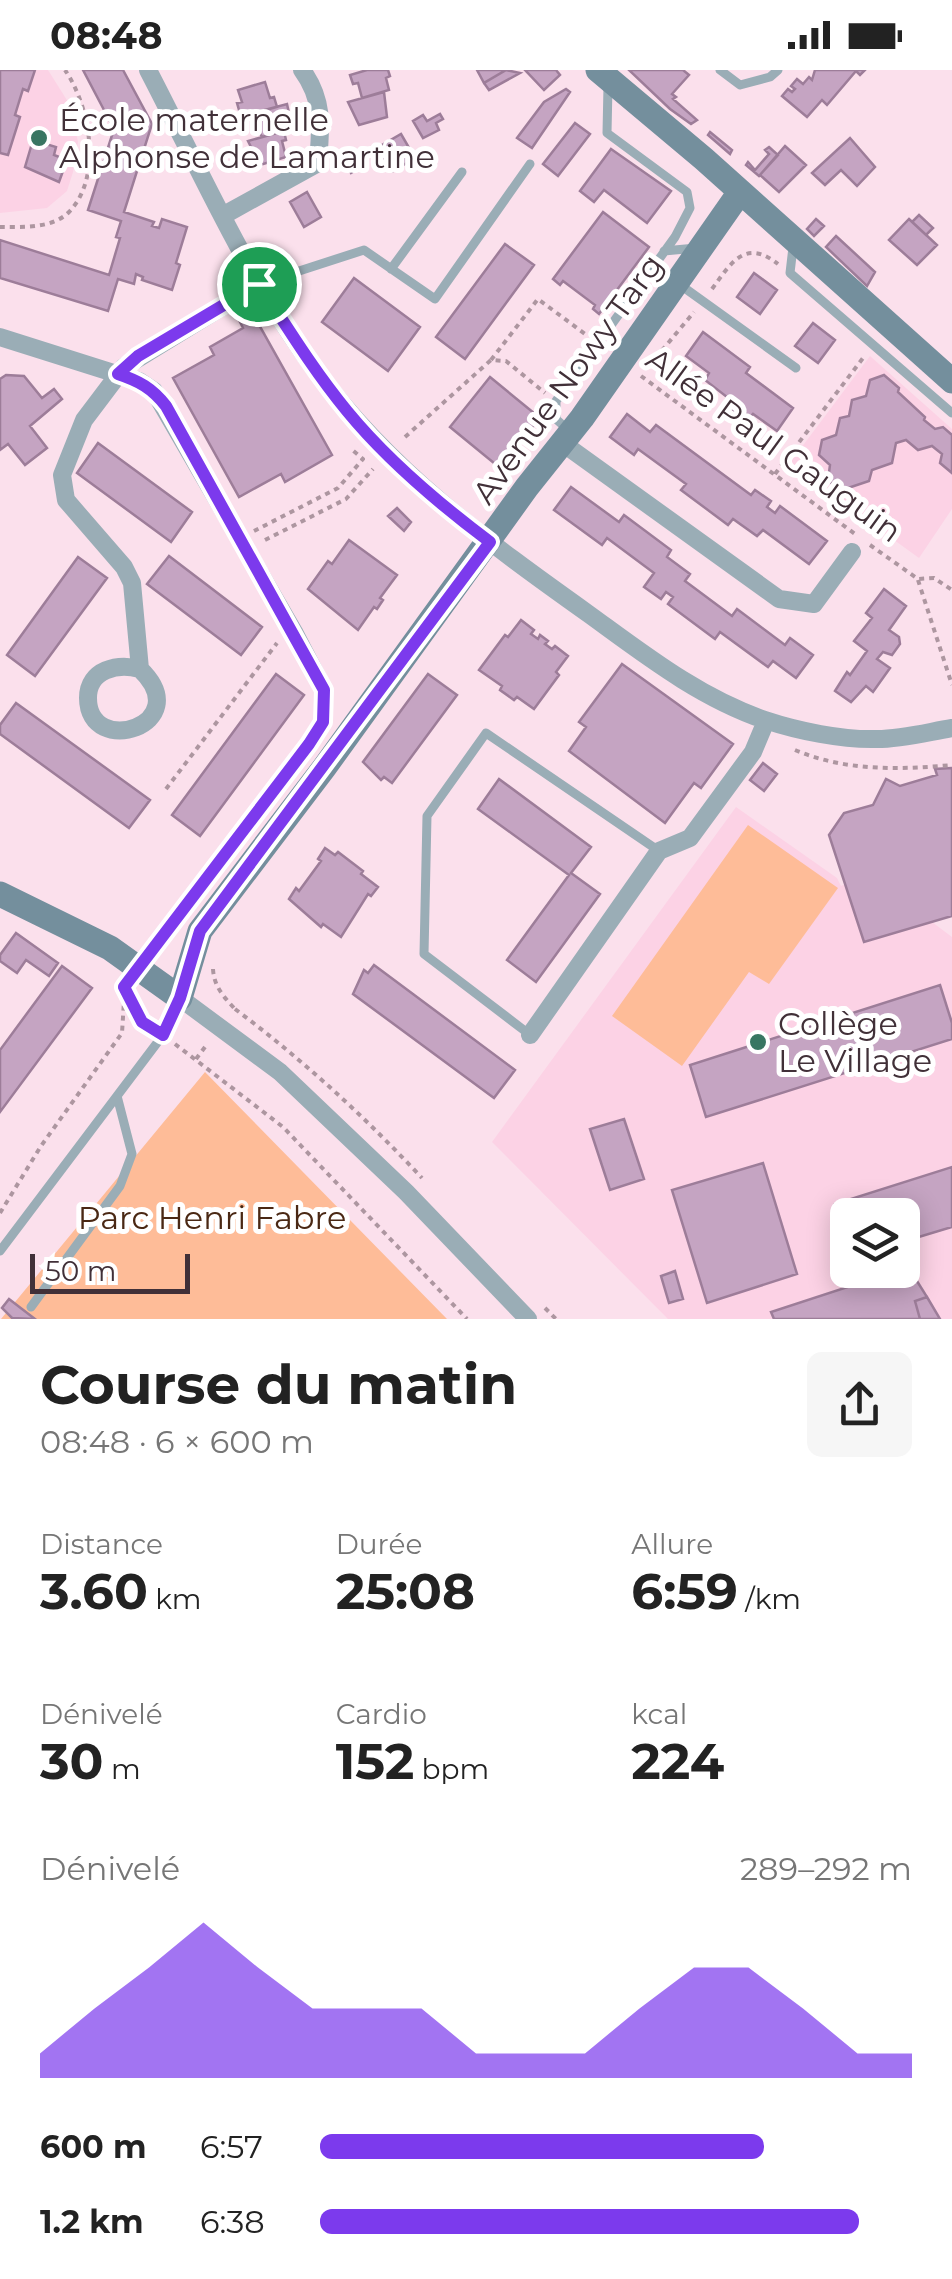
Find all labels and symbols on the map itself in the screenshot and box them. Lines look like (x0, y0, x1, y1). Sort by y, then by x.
place label: École maternelle Alphonse de Lamartine (59, 100, 435, 176)
marker: École maternelle Alphonse de Lamartine (28, 127, 50, 149)
pin (217, 242, 302, 327)
street label: Avenue Nowy Targ (464, 246, 671, 511)
street label: Allée Paul Gauguin (639, 339, 909, 550)
place label: Collège Le Village (778, 1004, 932, 1080)
marker: Collège Le Village (747, 1031, 769, 1053)
park label: Parc Henri Fabre (78, 1198, 346, 1237)
scale bar (30, 1249, 190, 1294)

